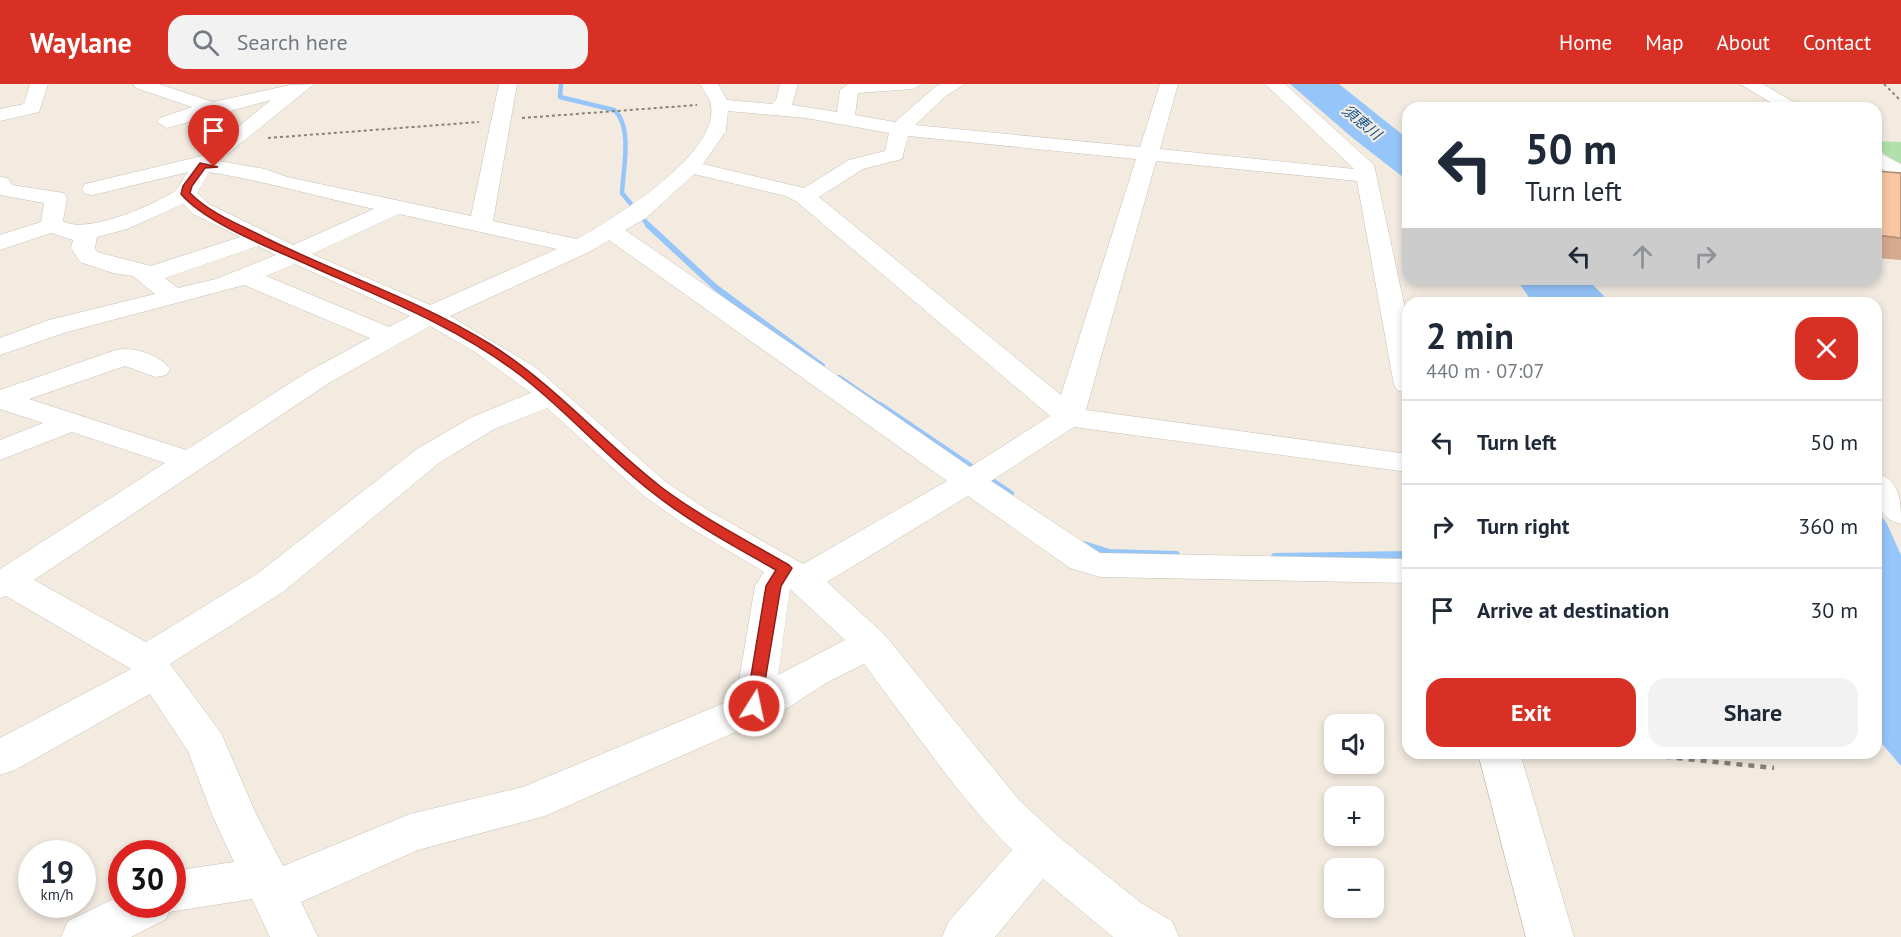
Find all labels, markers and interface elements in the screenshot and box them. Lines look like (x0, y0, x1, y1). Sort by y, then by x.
search box (168, 15, 588, 69)
text: Waylane (30, 24, 132, 61)
icon: search (189, 26, 222, 59)
text: Search here (237, 28, 348, 56)
text: Home (1559, 29, 1612, 56)
text: Map (1645, 29, 1684, 56)
text: About (1717, 29, 1770, 56)
text: Contact (1803, 29, 1871, 56)
water label: 須恵川 (1339, 100, 1387, 145)
pin (188, 105, 239, 167)
icon: arrive (197, 114, 230, 147)
text: 50 m (1525, 121, 1617, 176)
icon: left (1426, 126, 1504, 204)
text: Turn left (1525, 174, 1622, 208)
icon: left (1563, 240, 1596, 273)
icon: ahead (1626, 240, 1659, 273)
icon: right (1689, 240, 1722, 273)
text: 2 min (1426, 312, 1514, 359)
button: close (1795, 317, 1858, 380)
text: 440 m · 07:07 (1426, 358, 1544, 384)
icon: left (1426, 426, 1459, 459)
text: Turn left (1477, 428, 1557, 456)
text: 50 m (1810, 428, 1858, 456)
icon: right (1426, 510, 1459, 543)
text: Turn right (1477, 512, 1569, 540)
text: 360 m (1798, 512, 1858, 540)
icon: arrive (1426, 594, 1459, 627)
text: Arrive at destination (1477, 596, 1669, 624)
text: 30 m (1810, 596, 1858, 624)
position arrow (722, 674, 786, 738)
button: Exit (1426, 678, 1636, 747)
button: Share (1648, 678, 1858, 747)
map controls (1324, 714, 1384, 918)
button: sound (1324, 714, 1384, 774)
button: + (1324, 786, 1384, 846)
speed limit sign: 30 (108, 840, 186, 918)
text: 19 (40, 852, 74, 891)
button: − (1324, 858, 1384, 918)
text: km/h (41, 885, 73, 904)

